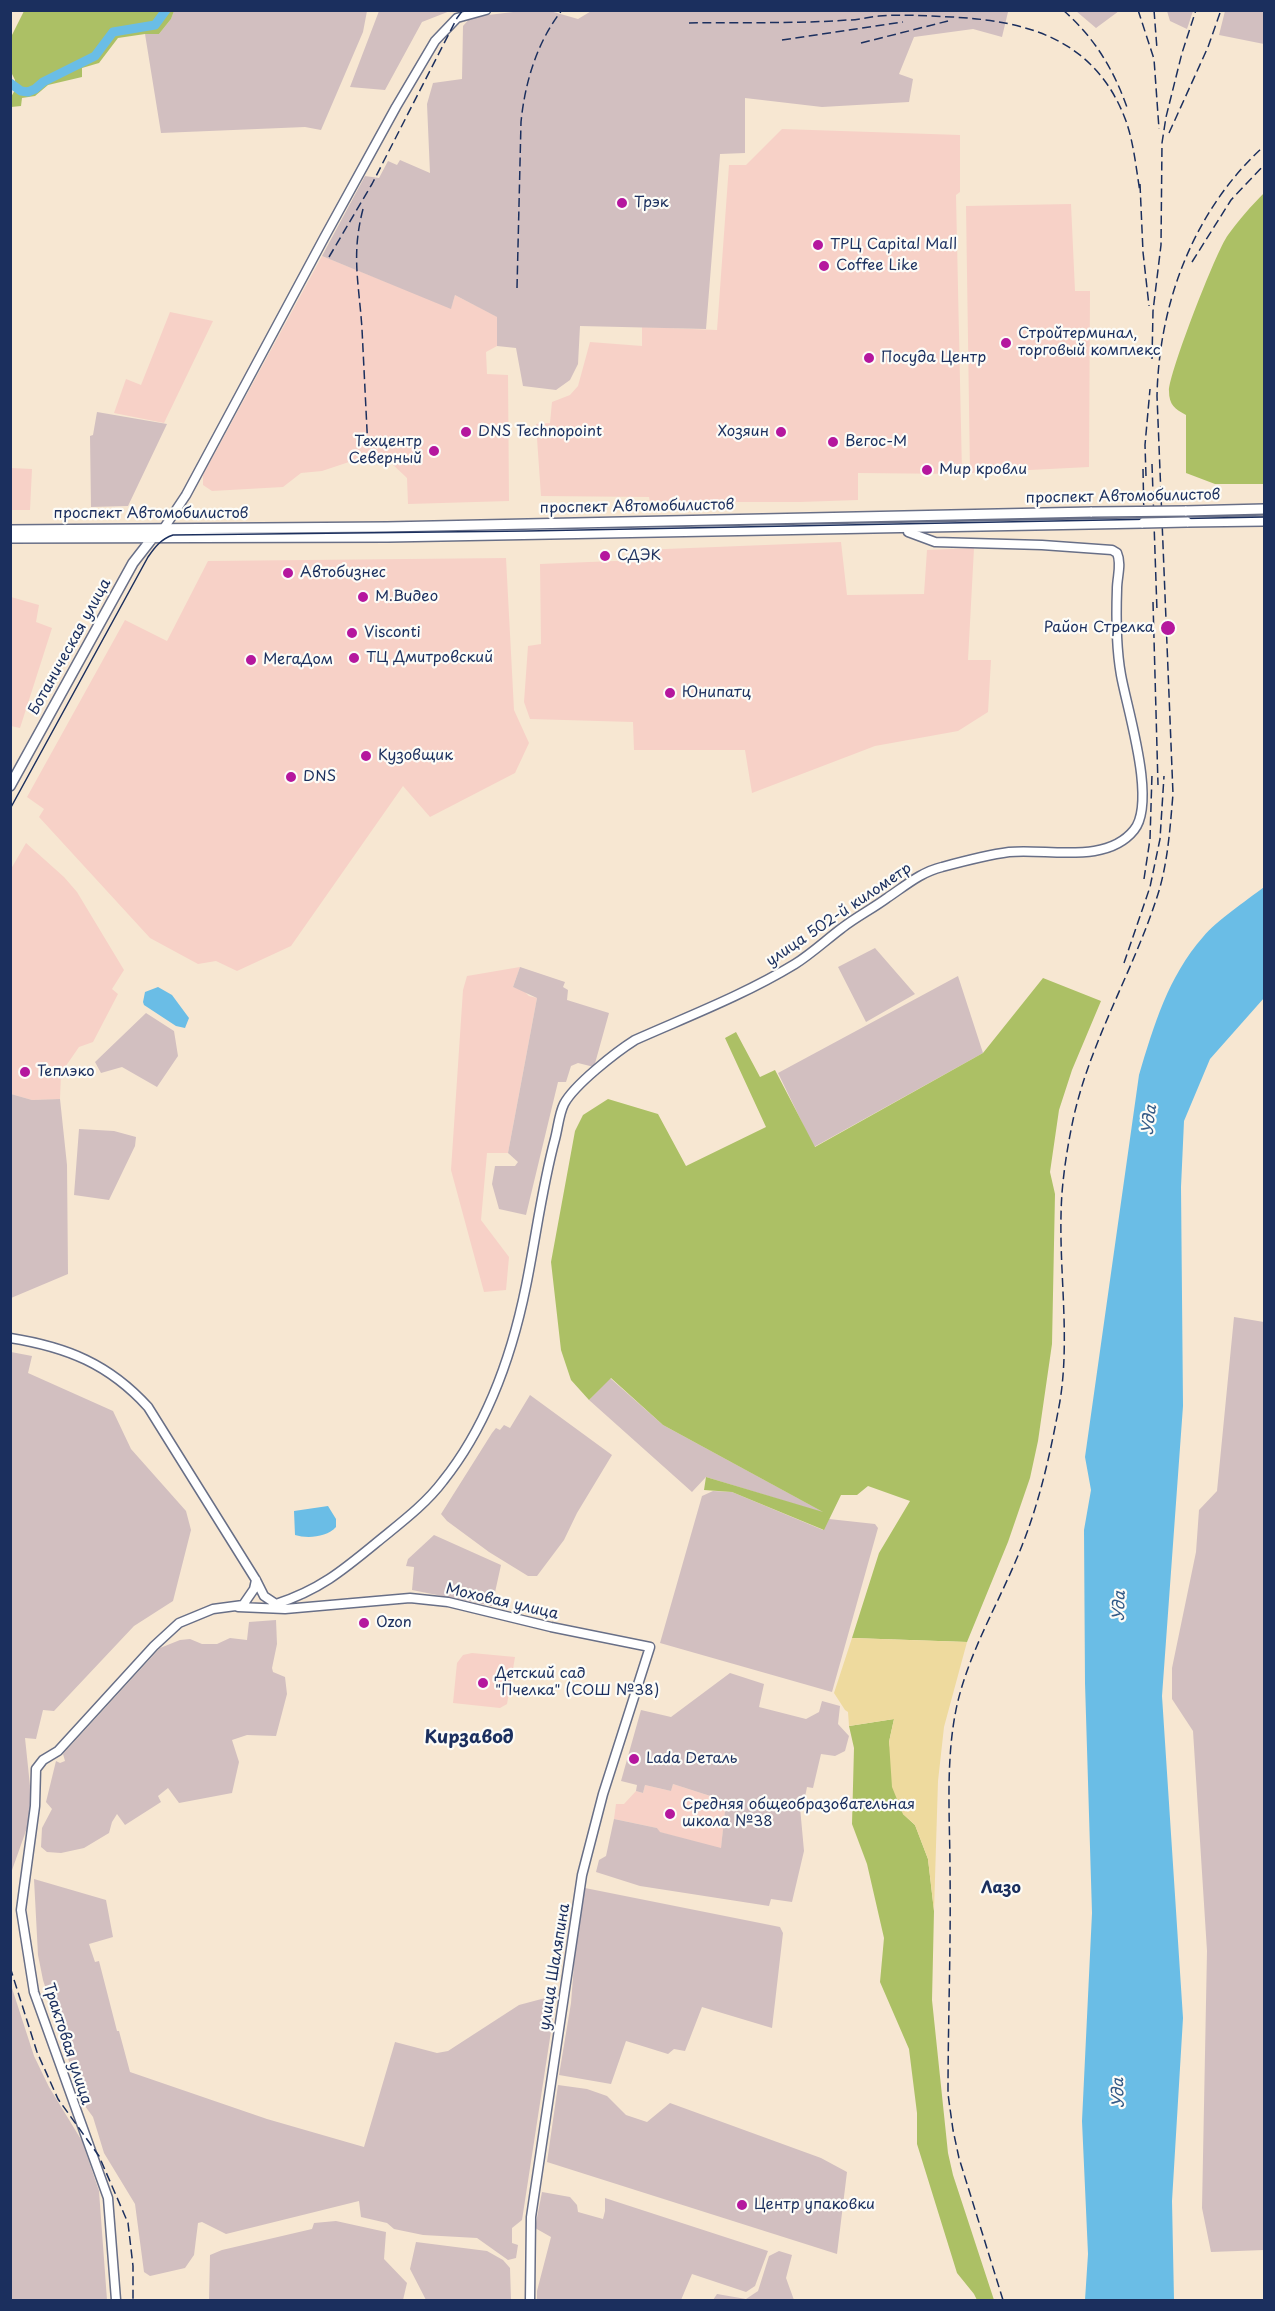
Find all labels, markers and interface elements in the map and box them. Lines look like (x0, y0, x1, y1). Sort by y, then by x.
place label: Трэк (634, 194, 669, 212)
marker: Трэк (615, 196, 629, 210)
place label: ТРЦ Capital Mall (830, 236, 957, 254)
marker: ТРЦ Capital Mall (811, 238, 825, 252)
place label: Coffee Like (836, 257, 918, 275)
marker: Coffee Like (817, 259, 831, 273)
place label: Стройтерминал, торговый комплекс (1018, 325, 1161, 360)
marker: Стройтерминал, торговый комплекс (999, 336, 1013, 350)
place label: Посуда Центр (881, 349, 986, 367)
marker: Посуда Центр (862, 351, 876, 365)
place label: DNS Technopoint (478, 423, 602, 441)
place label: Хозяин (718, 423, 769, 441)
marker: DNS Technopoint (459, 425, 473, 439)
marker: Хозяин (774, 425, 788, 439)
place label: Техцентр Северный (349, 433, 422, 468)
place label: Вегос-М (845, 433, 907, 451)
marker: Вегос-М (826, 435, 840, 449)
marker: Техцентр Северный (427, 444, 441, 458)
place label: Мир кровли (939, 461, 1027, 479)
marker: Мир кровли (920, 463, 934, 477)
street label: проспект Автомобилистов (1025, 486, 1221, 508)
street label: проспект Автомобилистов (539, 496, 735, 518)
street label: проспект Автомобилистов (54, 505, 248, 523)
place label: СДЭК (617, 547, 661, 565)
marker: СДЭК (598, 549, 612, 563)
place label: Автобизнес (300, 564, 386, 582)
marker: Автобизнес (281, 566, 295, 580)
street label: Ботаническая улица (25, 576, 115, 718)
place label: М.Видео (375, 588, 438, 606)
marker: М.Видео (356, 590, 370, 604)
place label: Район Стрелка (1044, 619, 1154, 637)
marker: Район Стрелка (1159, 619, 1177, 637)
place label: Visconti (364, 624, 421, 642)
marker: Visconti (345, 626, 359, 640)
place label: ТЦ Дмитровский (366, 649, 493, 667)
place label: МегаДом (263, 651, 333, 669)
marker: ТЦ Дмитровский (347, 651, 361, 665)
marker: МегаДом (244, 653, 258, 667)
place label: Юнипатц (682, 684, 751, 702)
marker: Юнипатц (663, 686, 677, 700)
place label: Кузовщик (378, 747, 453, 765)
marker: Кузовщик (359, 749, 373, 763)
place label: DNS (303, 768, 336, 786)
marker: DNS (284, 770, 298, 784)
street label: улица 502-й километр (763, 860, 915, 970)
place label: Теплэко (37, 1063, 95, 1081)
marker: Теплэко (18, 1065, 32, 1079)
water label: Уда (1139, 1104, 1161, 1136)
street label: Моховая улица (444, 1580, 560, 1624)
water label: Уда (1110, 1591, 1130, 1621)
place label: Ozon (376, 1614, 412, 1632)
marker: Ozon (357, 1616, 371, 1630)
place label: Детский сад "Пчелка" (СОШ №38) (495, 1665, 659, 1700)
marker: Детский сад "Пчелка" (СОШ №38) (476, 1676, 490, 1690)
district label: Кирзавод (424, 1727, 514, 1749)
place label: Lada Dеталь (646, 1750, 738, 1768)
marker: Lada Dеталь (627, 1752, 641, 1766)
place label: Средняя общеобразовательная школа №38 (682, 1796, 915, 1831)
marker: Средняя общеобразовательная школа №38 (663, 1807, 677, 1821)
district label: Лазо (981, 1879, 1021, 1899)
street label: улица Шаляпина (536, 1902, 574, 2032)
street label: Трактовая улица (39, 1981, 95, 2107)
water label: Уда (1109, 2078, 1129, 2108)
place label: Центр упаковки (754, 2196, 875, 2214)
marker: Центр упаковки (735, 2198, 749, 2212)

